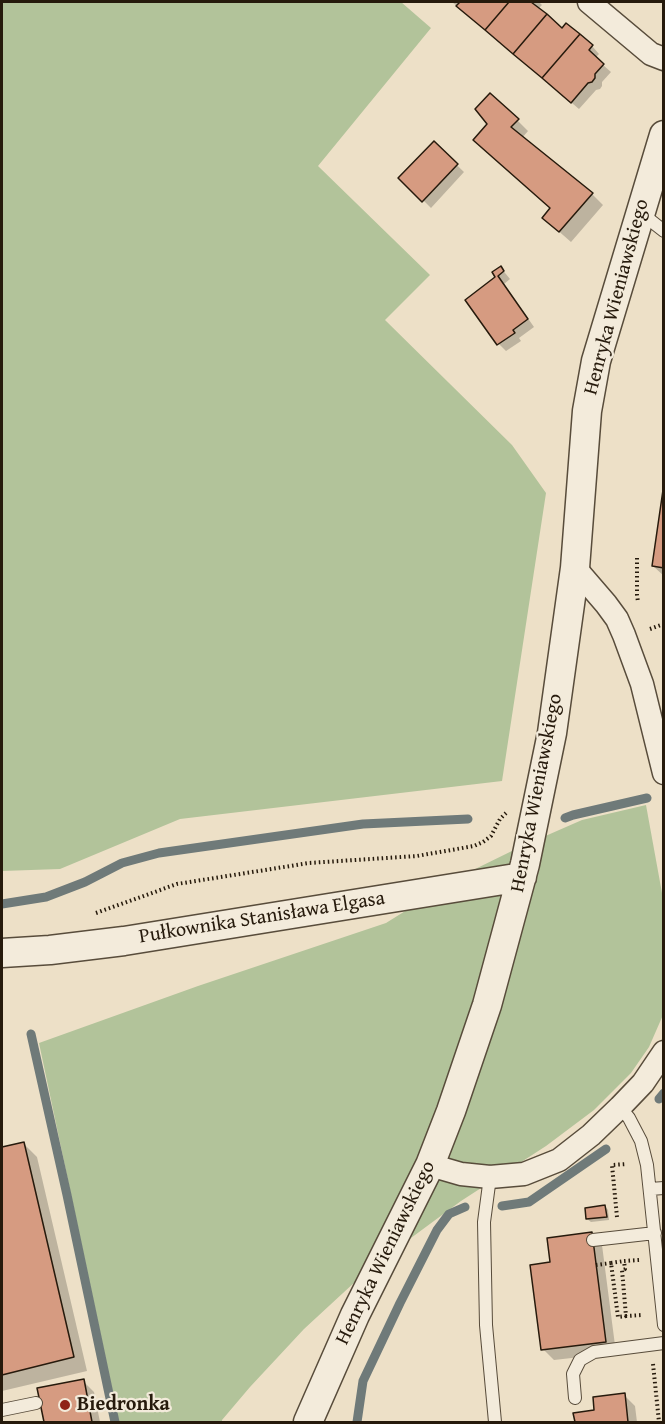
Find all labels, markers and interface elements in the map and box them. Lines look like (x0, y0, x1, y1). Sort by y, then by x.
street label: Henryka Wieniawskiego (579, 197, 655, 397)
street label: Henryka Wieniawskiego (506, 692, 568, 894)
street label: Pułkownika Stanisława Elgasa (137, 887, 387, 949)
street label: Henryka Wieniawskiego (331, 1157, 441, 1349)
place label: Biedronka (77, 1393, 170, 1417)
marker: Biedronka (58, 1398, 72, 1412)

